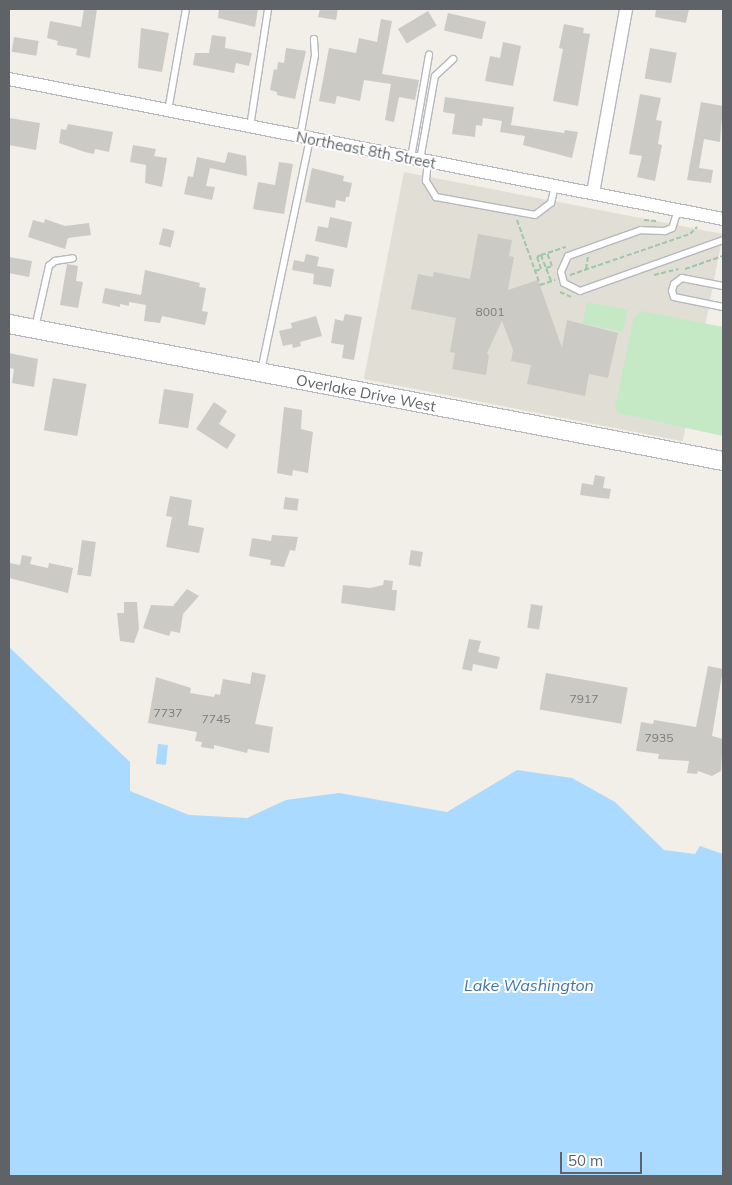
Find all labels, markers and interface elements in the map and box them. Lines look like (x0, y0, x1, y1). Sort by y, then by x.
street label: Northeast 8th Street (295, 128, 437, 172)
house number: 8001 (476, 305, 504, 319)
street label: Overlake Drive West (295, 371, 437, 415)
house number: 7917 (570, 692, 598, 706)
house number: 7737 (154, 706, 182, 720)
house number: 7745 (202, 712, 230, 726)
house number: 7935 (645, 731, 673, 745)
water label: Lake Washington (464, 975, 594, 995)
scale bar (562, 1142, 644, 1174)
text: 50 m (568, 1151, 603, 1170)

